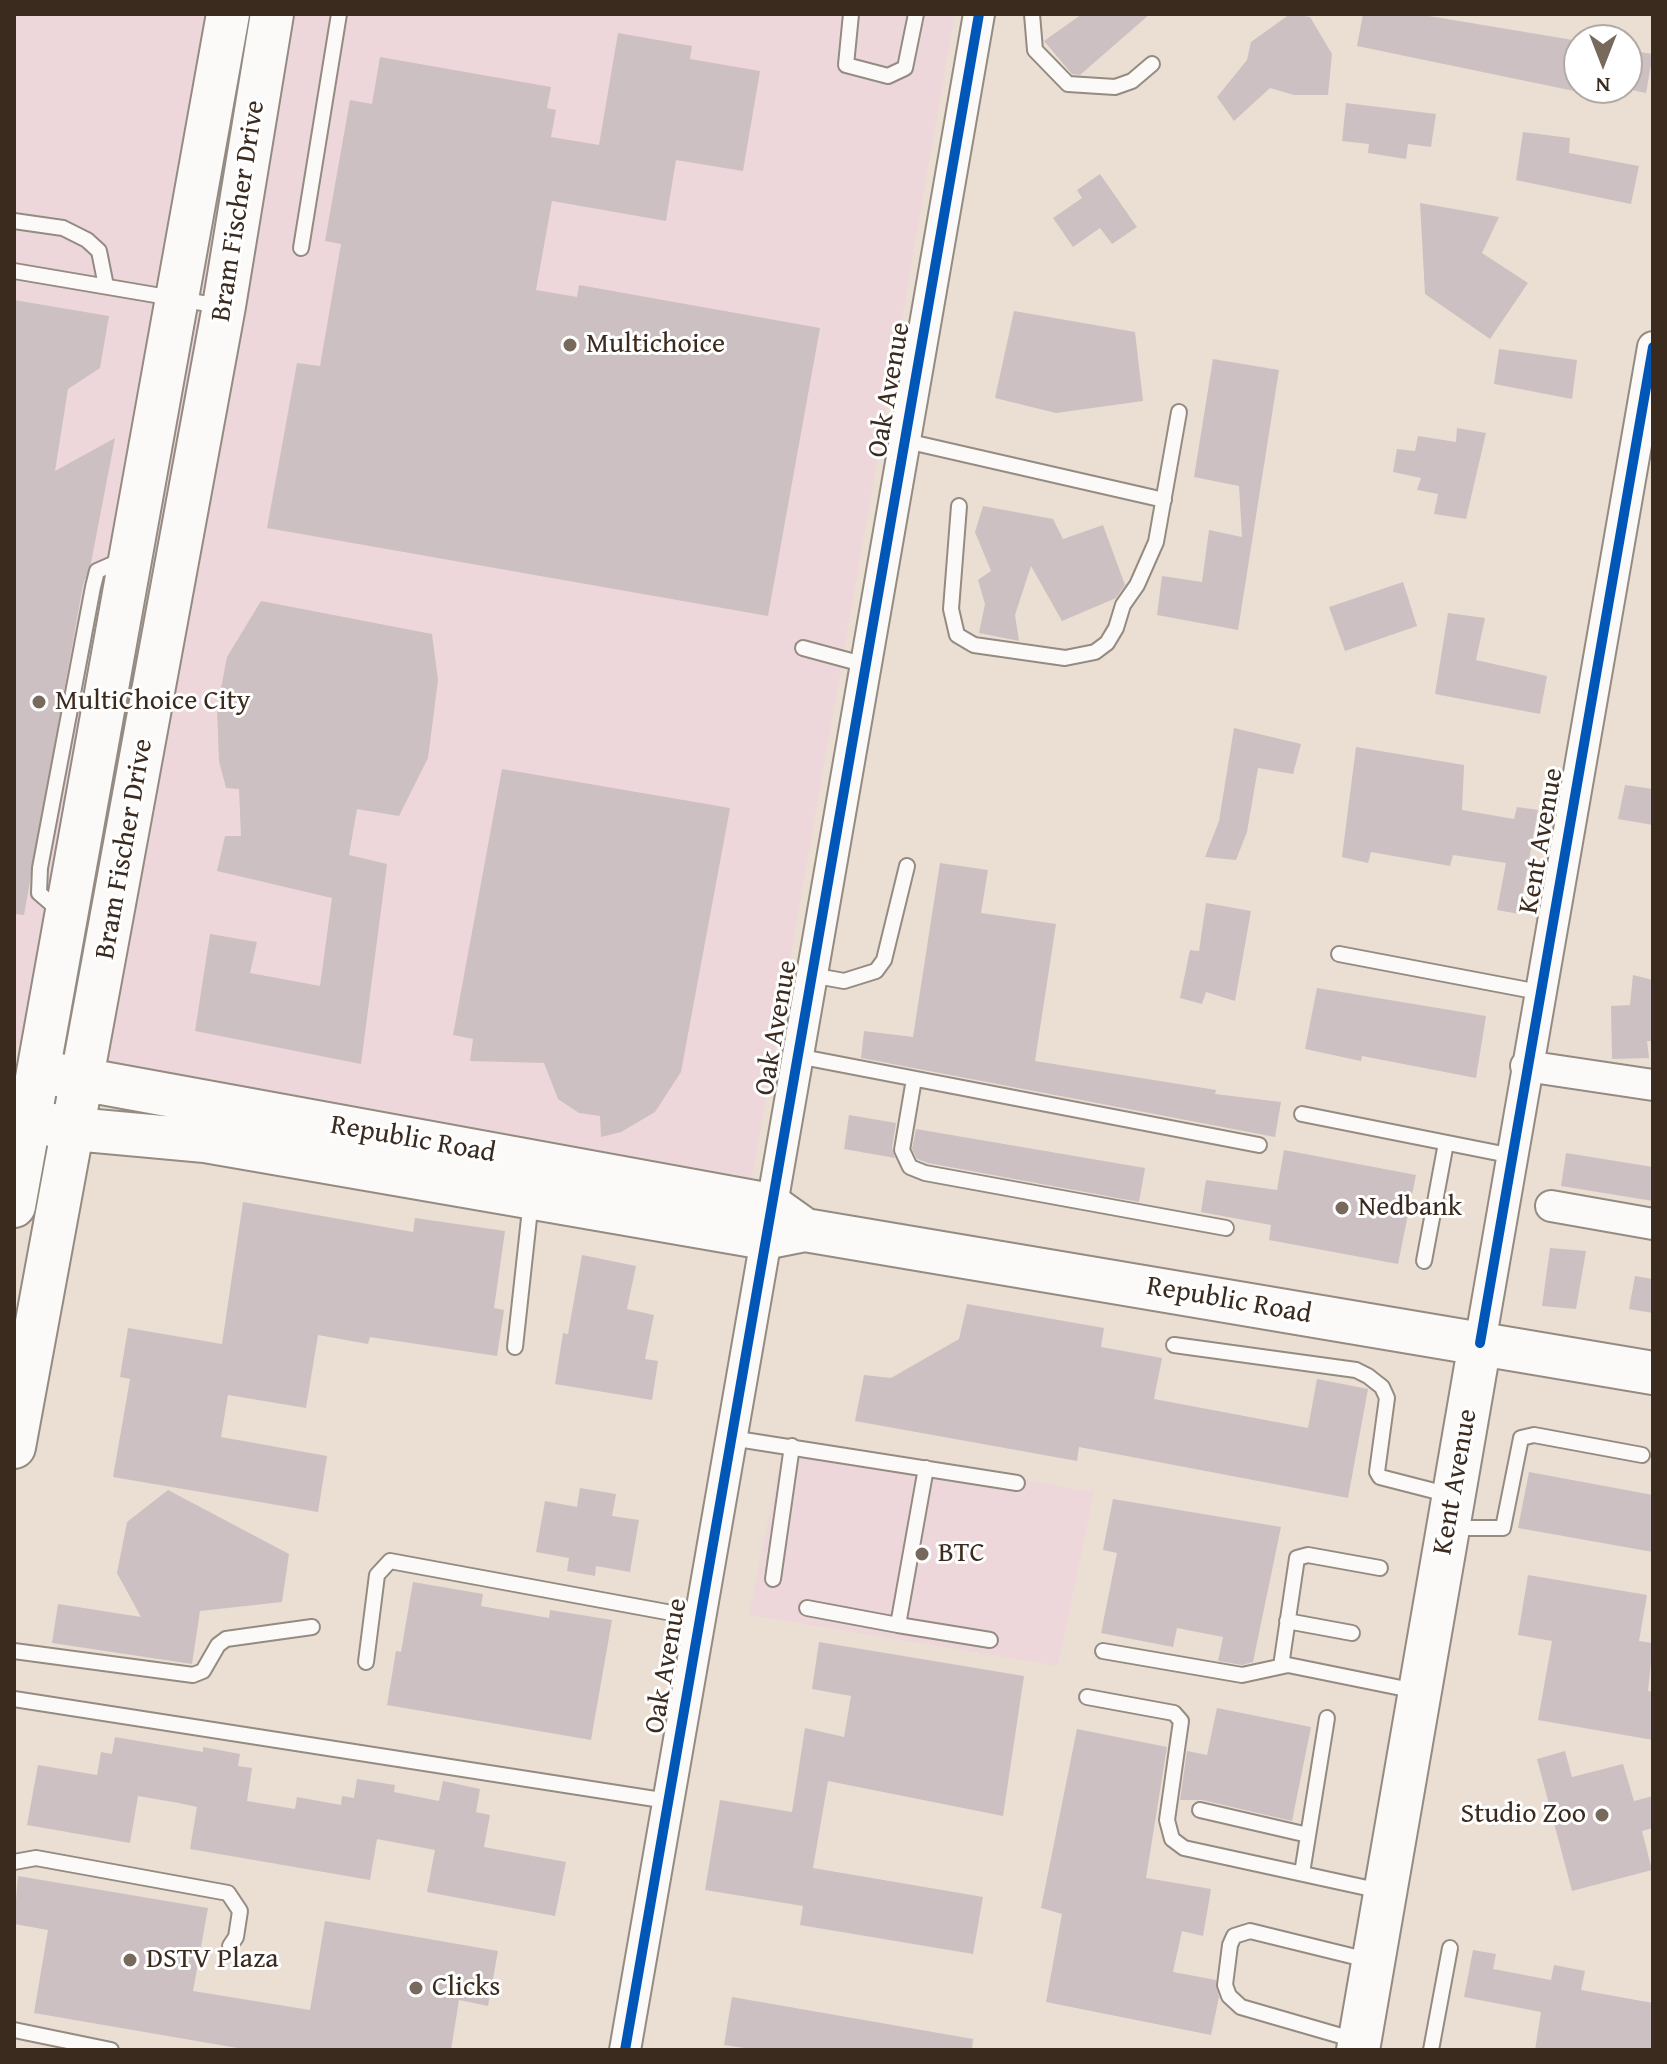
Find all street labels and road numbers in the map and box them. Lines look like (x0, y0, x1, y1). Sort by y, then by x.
street label: Bram Fischer Drive (205, 98, 273, 324)
street label: Oak Avenue (862, 320, 918, 460)
street label: Bram Fischer Drive (89, 736, 161, 962)
street label: Kent Avenue (1513, 765, 1571, 917)
street label: Oak Avenue (749, 958, 805, 1098)
street label: Republic Road (328, 1109, 498, 1171)
street label: Republic Road (1144, 1270, 1314, 1332)
street label: Kent Avenue (1427, 1406, 1485, 1558)
street label: Oak Avenue (639, 1596, 695, 1736)

